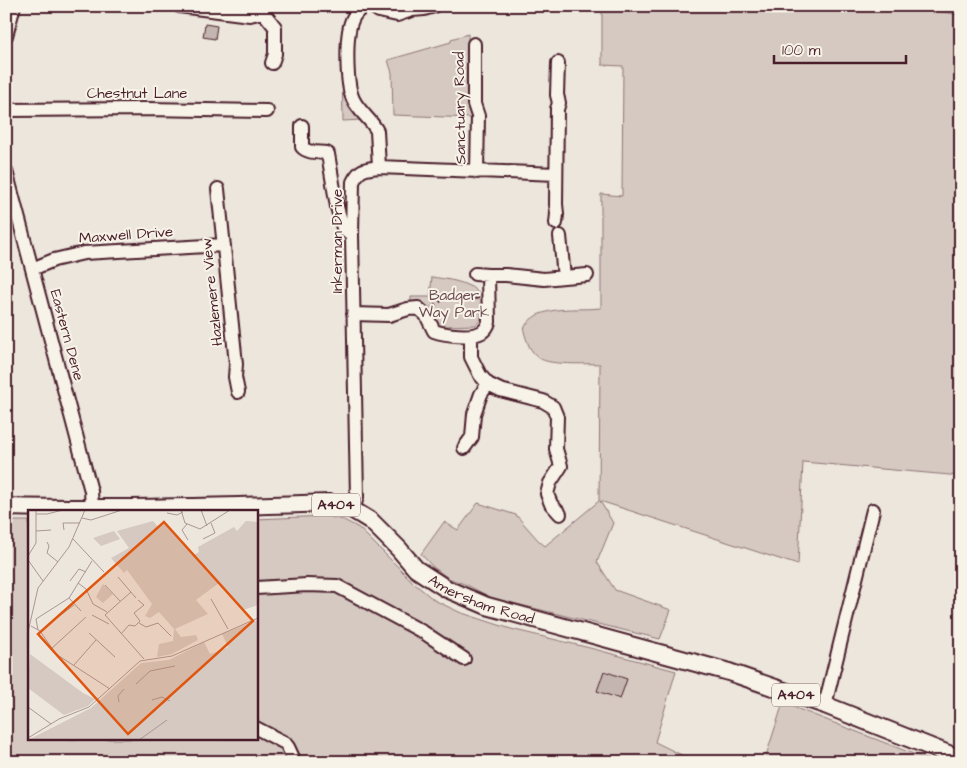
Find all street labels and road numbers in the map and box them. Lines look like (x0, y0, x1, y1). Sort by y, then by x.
street label: Sanctuary Road (449, 51, 472, 164)
street label: Chestnut Lane (87, 83, 187, 104)
street label: Inkerman Drive (327, 189, 348, 293)
street label: Maxwell Drive (78, 221, 174, 249)
street label: Hazlemere View (196, 237, 228, 347)
street label: Eastern Dene (45, 287, 89, 383)
road number: A404 (312, 494, 360, 516)
street label: Amersham Road (424, 569, 537, 629)
road number: A404 (772, 684, 820, 706)

